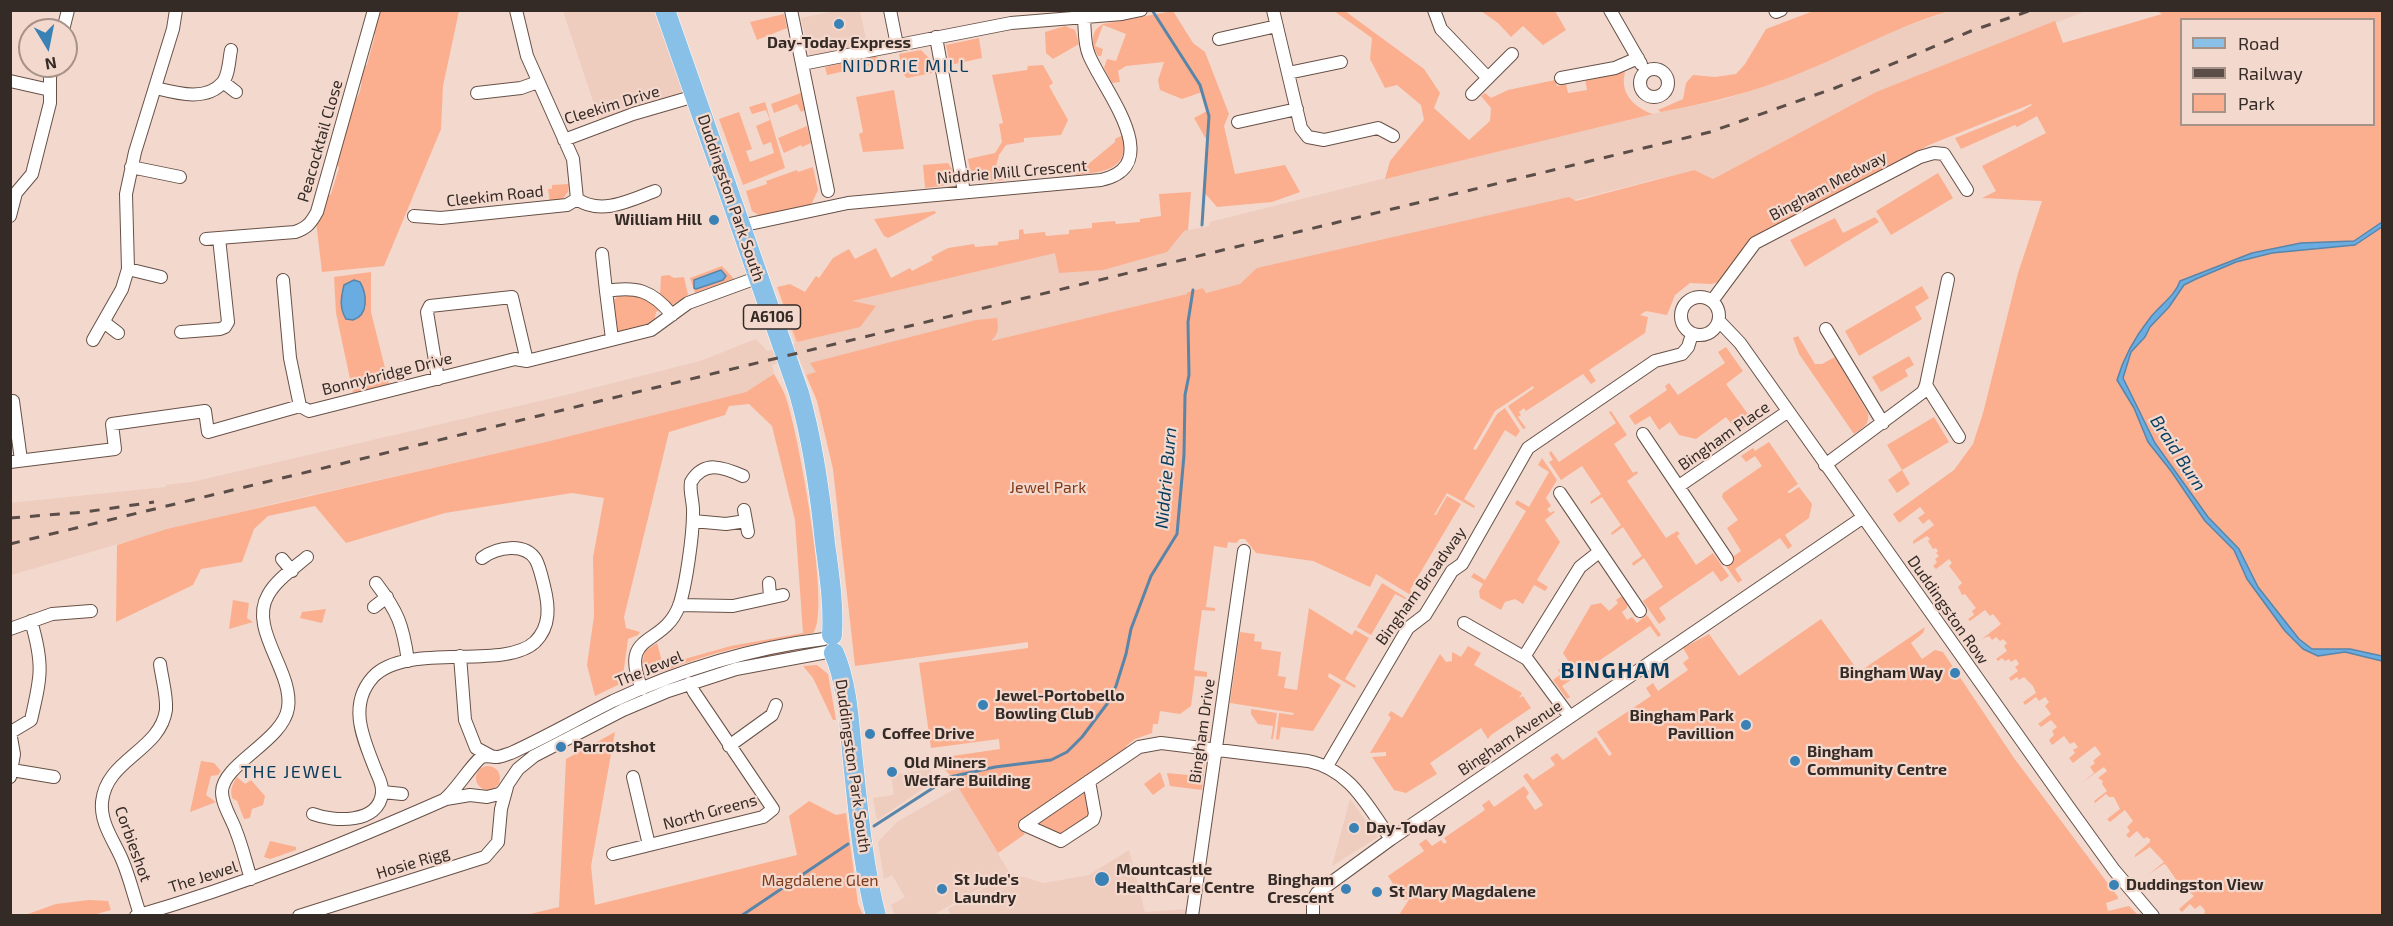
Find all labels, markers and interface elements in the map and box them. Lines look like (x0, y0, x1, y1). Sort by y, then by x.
marker: Day-Today Express (832, 17, 846, 31)
north arrow (18, 18, 78, 78)
legend (2180, 18, 2375, 126)
text: Road (2238, 32, 2279, 54)
place label: Day-Today Express (767, 33, 911, 53)
text: N (44, 54, 58, 75)
district label: NIDDRIE MILL (842, 55, 970, 77)
text: Railway (2238, 62, 2303, 84)
street label: Peacocktail Close (293, 78, 347, 204)
street label: Cleekim Drive (562, 81, 662, 129)
text: Park (2238, 92, 2275, 114)
street label: Duddingston Park South (693, 112, 769, 284)
street label: Bingham Medway (1766, 147, 1890, 225)
street label: Niddrie Mill Crescent (936, 156, 1088, 188)
street label: Cleekim Road (445, 181, 545, 211)
place label: William Hill (614, 210, 702, 230)
marker: William Hill (707, 213, 721, 227)
road number: A6106 (744, 305, 800, 329)
street label: Bonnybridge Drive (320, 349, 454, 399)
street label: Bingham Place (1675, 397, 1773, 475)
water label: Braid Burn (2146, 411, 2210, 495)
water label: Niddrie Burn (1151, 426, 1181, 530)
park label: Jewel Park (1010, 478, 1086, 498)
street label: Bingham Broadway (1372, 523, 1470, 649)
street label: Duddingston Row (1903, 552, 1993, 668)
street label: The Jewel (612, 647, 686, 691)
district label: BINGHAM (1561, 658, 1671, 684)
place label: Bingham Way (1840, 663, 1943, 683)
marker: Bingham Way (1948, 666, 1962, 680)
street label: Bingham Drive (1185, 677, 1219, 785)
street label: Duddingston Park South (831, 678, 875, 854)
place label: Jewel-Portobello Bowling Club (995, 686, 1125, 724)
street label: Bingham Avenue (1454, 696, 1566, 780)
marker: Jewel-Portobello Bowling Club (976, 698, 990, 712)
place label: Bingham Park Pavillion (1629, 706, 1734, 744)
marker: Bingham Park Pavillion (1739, 718, 1753, 732)
place label: Coffee Drive (882, 724, 974, 744)
marker: Coffee Drive (863, 727, 877, 741)
place label: Parrotshot (573, 737, 655, 757)
marker: Parrotshot (554, 740, 568, 754)
place label: Bingham Community Centre (1807, 742, 1947, 780)
place label: Old Miners Welfare Building (904, 753, 1030, 791)
marker: Bingham Community Centre (1788, 754, 1802, 768)
district label: THE JEWEL (241, 761, 343, 783)
marker: Old Miners Welfare Building (885, 765, 899, 779)
street label: North Greens (661, 790, 759, 834)
street label: Corbieshot (110, 804, 156, 884)
place label: Day-Today (1366, 818, 1446, 838)
marker: Day-Today (1347, 821, 1361, 835)
street label: Hosie Rigg (374, 843, 452, 883)
street label: The Jewel (166, 857, 240, 897)
place label: Mountcastle HealthCare Centre (1116, 860, 1254, 898)
place label: St Jude's Laundry (954, 870, 1019, 908)
marker: Mountcastle HealthCare Centre (1093, 870, 1111, 888)
place label: Bingham Crescent (1267, 870, 1334, 908)
park label: Magdalene Glen (761, 871, 879, 891)
place label: Duddingston View (2126, 875, 2264, 895)
marker: Duddingston View (2107, 878, 2121, 892)
marker: St Jude's Laundry (935, 882, 949, 896)
marker: Bingham Crescent (1339, 882, 1353, 896)
place label: St Mary Magdalene (1389, 882, 1536, 902)
marker: St Mary Magdalene (1370, 885, 1384, 899)

